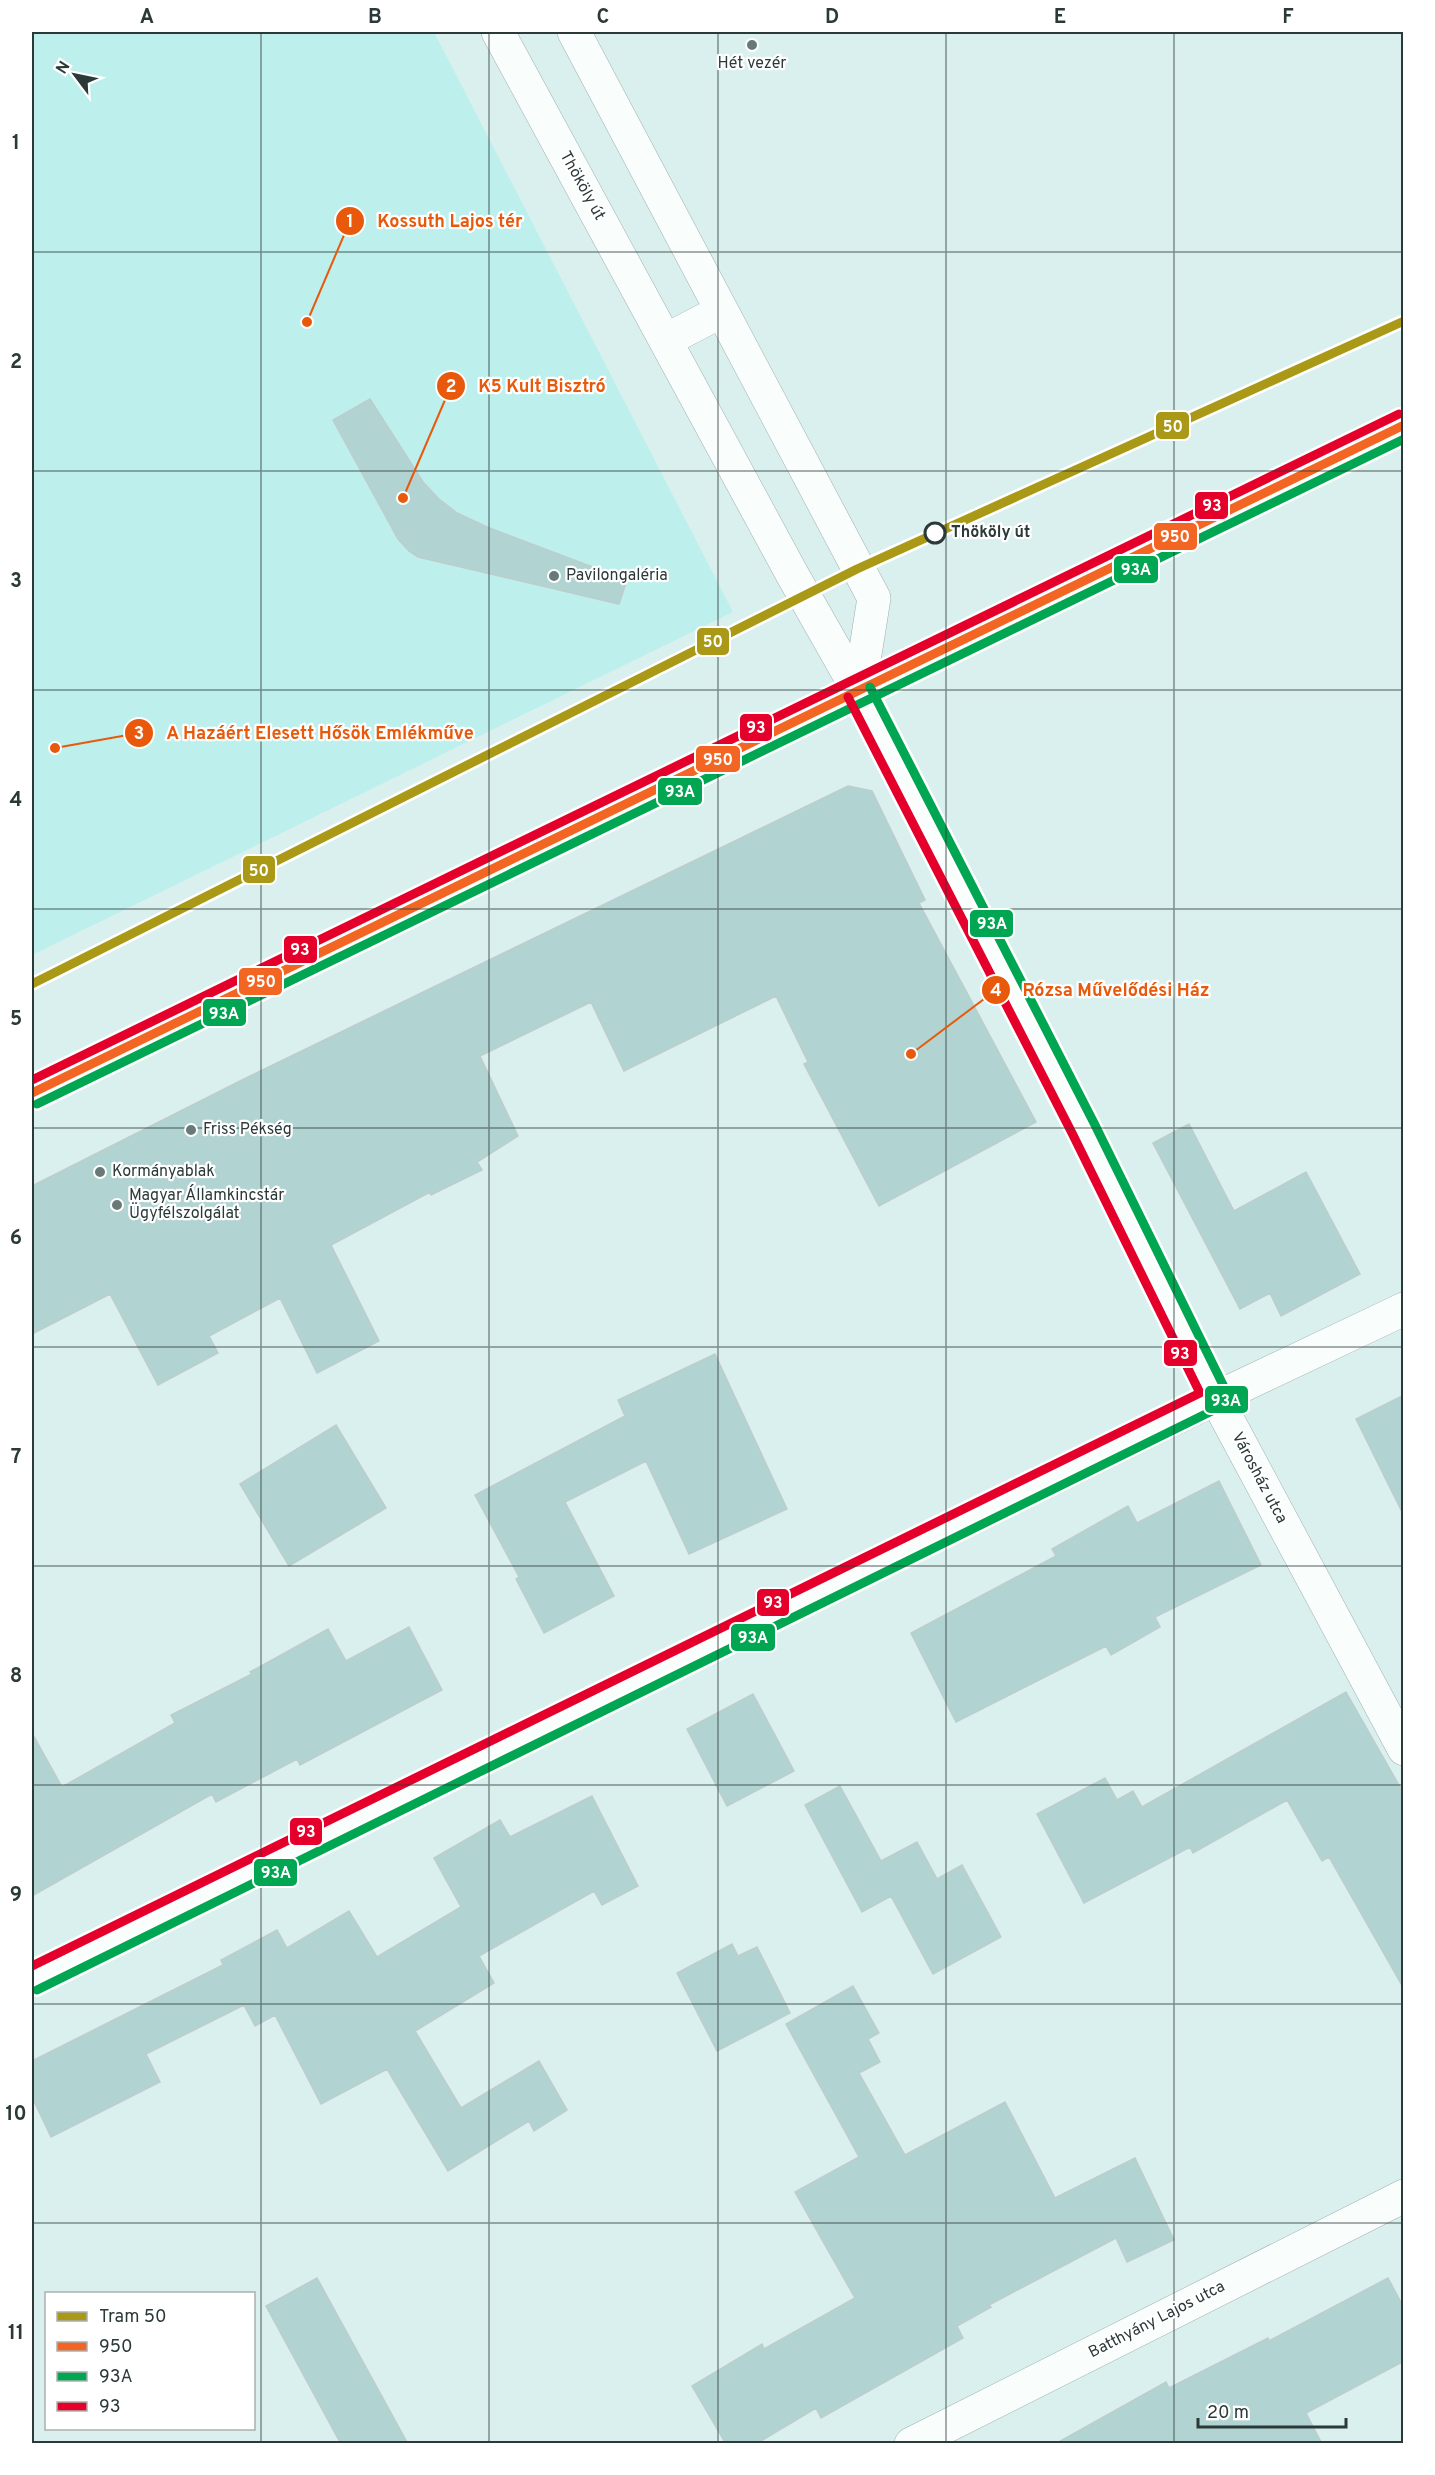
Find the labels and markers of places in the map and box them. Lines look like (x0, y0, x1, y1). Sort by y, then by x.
marker: Hét vezér (745, 38, 759, 52)
place label: Hét vezér (718, 54, 786, 74)
callout: Kossuth Lajos tér (335, 203, 534, 239)
callout: K5 Kult Bisztró (436, 368, 618, 404)
marker: Thököly út (924, 522, 946, 544)
place label: Thököly út (951, 523, 1030, 543)
place label: Pavilongaléria (566, 566, 668, 586)
marker: Pavilongaléria (547, 569, 561, 583)
callout: A Hazáért Elesett Hősök Emlékműve (124, 715, 486, 751)
callout: Rózsa Művelődési Ház (981, 972, 1222, 1008)
place label: Friss Pékség (203, 1120, 292, 1140)
marker: Friss Pékség (184, 1123, 198, 1137)
place label: Kormányablak (112, 1162, 215, 1182)
marker: Kormányablak (93, 1165, 107, 1179)
place label: Magyar Államkincstár Ügyfélszolgálat (129, 1184, 284, 1224)
marker: Magyar Államkincstár Ügyfélszolgálat (110, 1198, 124, 1212)

